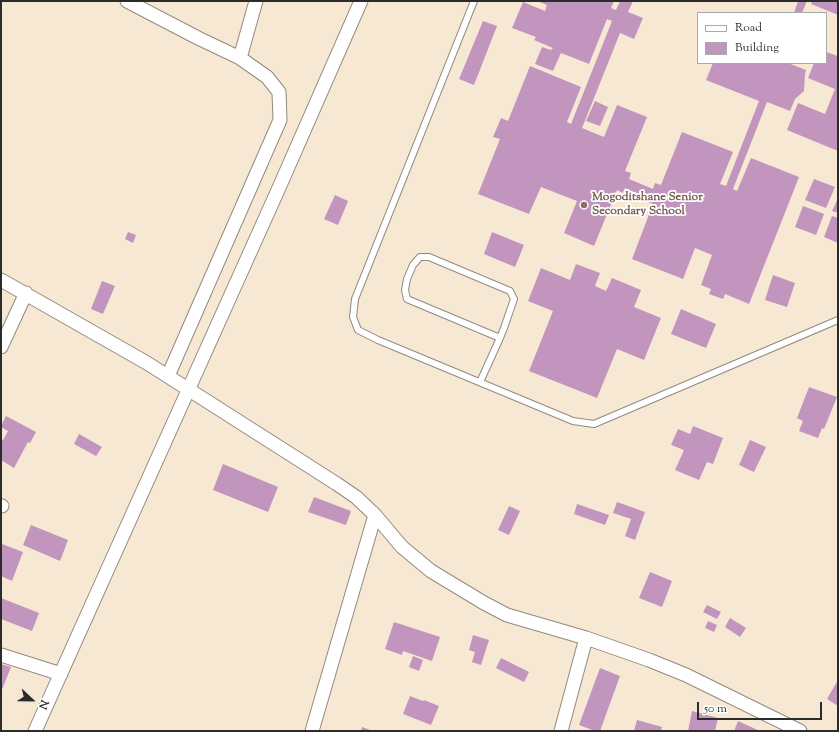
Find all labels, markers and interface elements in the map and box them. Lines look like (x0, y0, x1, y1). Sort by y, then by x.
legend (697, 12, 827, 64)
text: Road (735, 19, 762, 37)
text: Building (735, 39, 779, 57)
place label: Mogoditshane Senior Secondary School (592, 191, 703, 219)
marker: Mogoditshane Senior Secondary School (579, 200, 589, 210)
north arrow (12, 680, 52, 720)
scale bar (699, 694, 824, 720)
text: N (34, 697, 52, 712)
text: 50 m (704, 700, 727, 718)

